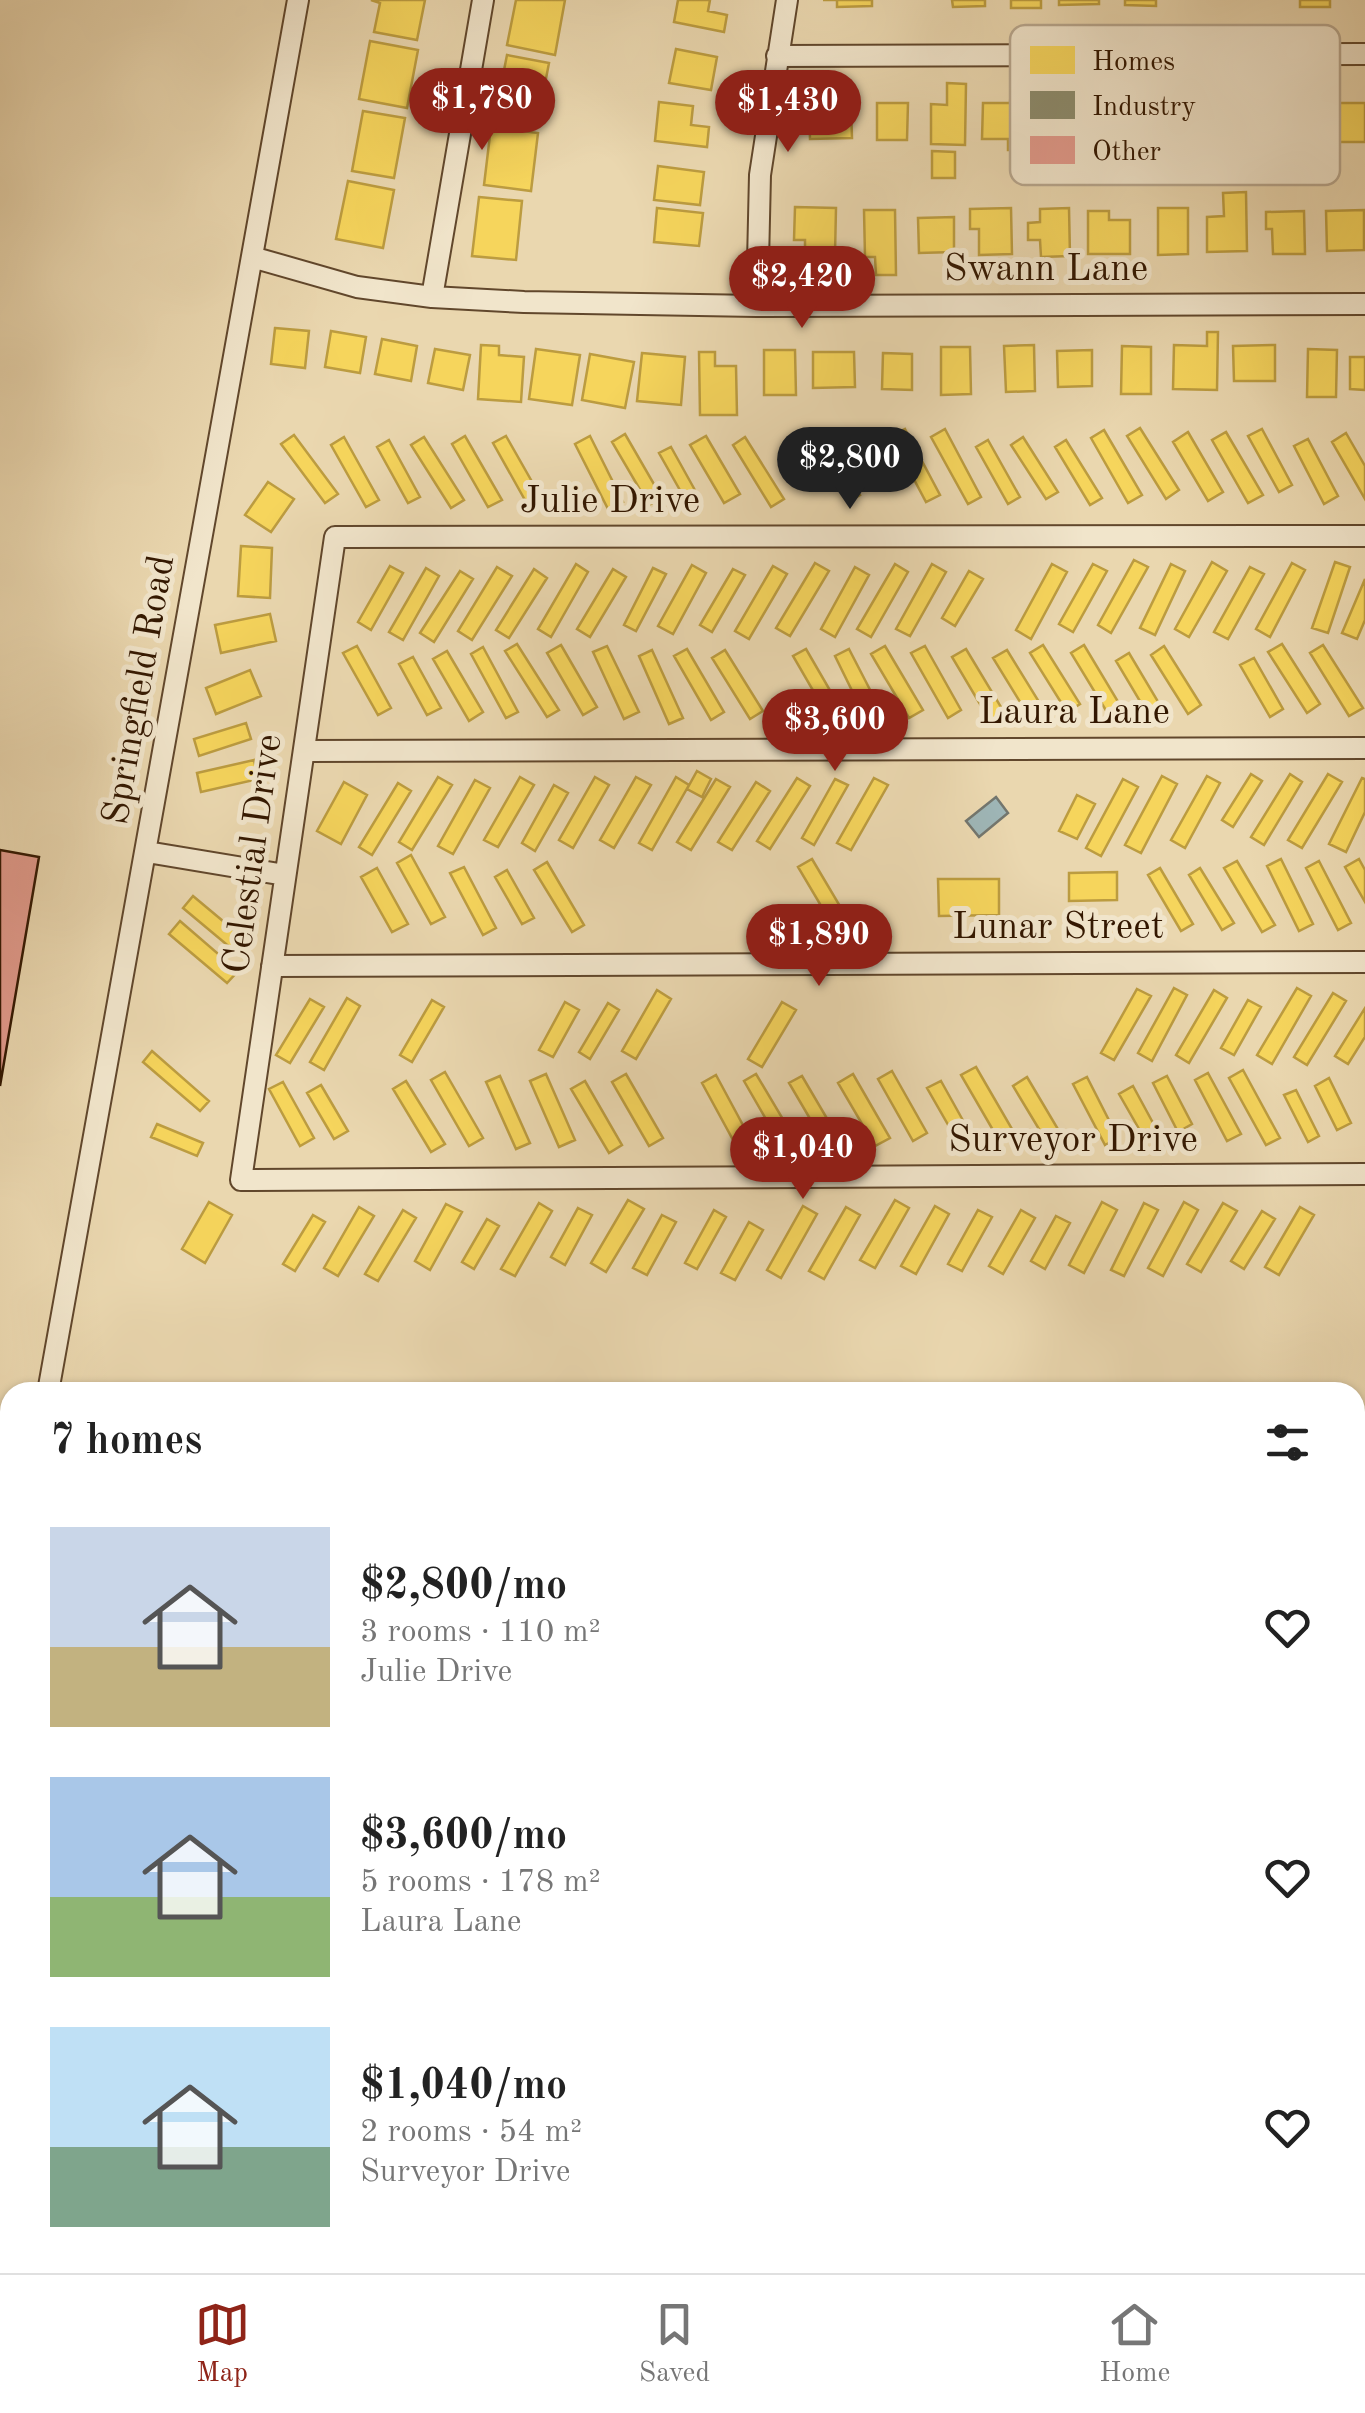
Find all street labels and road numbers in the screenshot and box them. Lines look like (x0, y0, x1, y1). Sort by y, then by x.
street label: Swann Lane (944, 251, 1148, 289)
street label: Julie Drive (520, 483, 700, 521)
street label: Springfield Road (98, 552, 182, 828)
street label: Laura Lane (978, 694, 1170, 732)
street label: Celestial Drive (218, 732, 290, 976)
street label: Lunar Street (952, 909, 1164, 947)
street label: Surveyor Drive (948, 1122, 1198, 1160)

